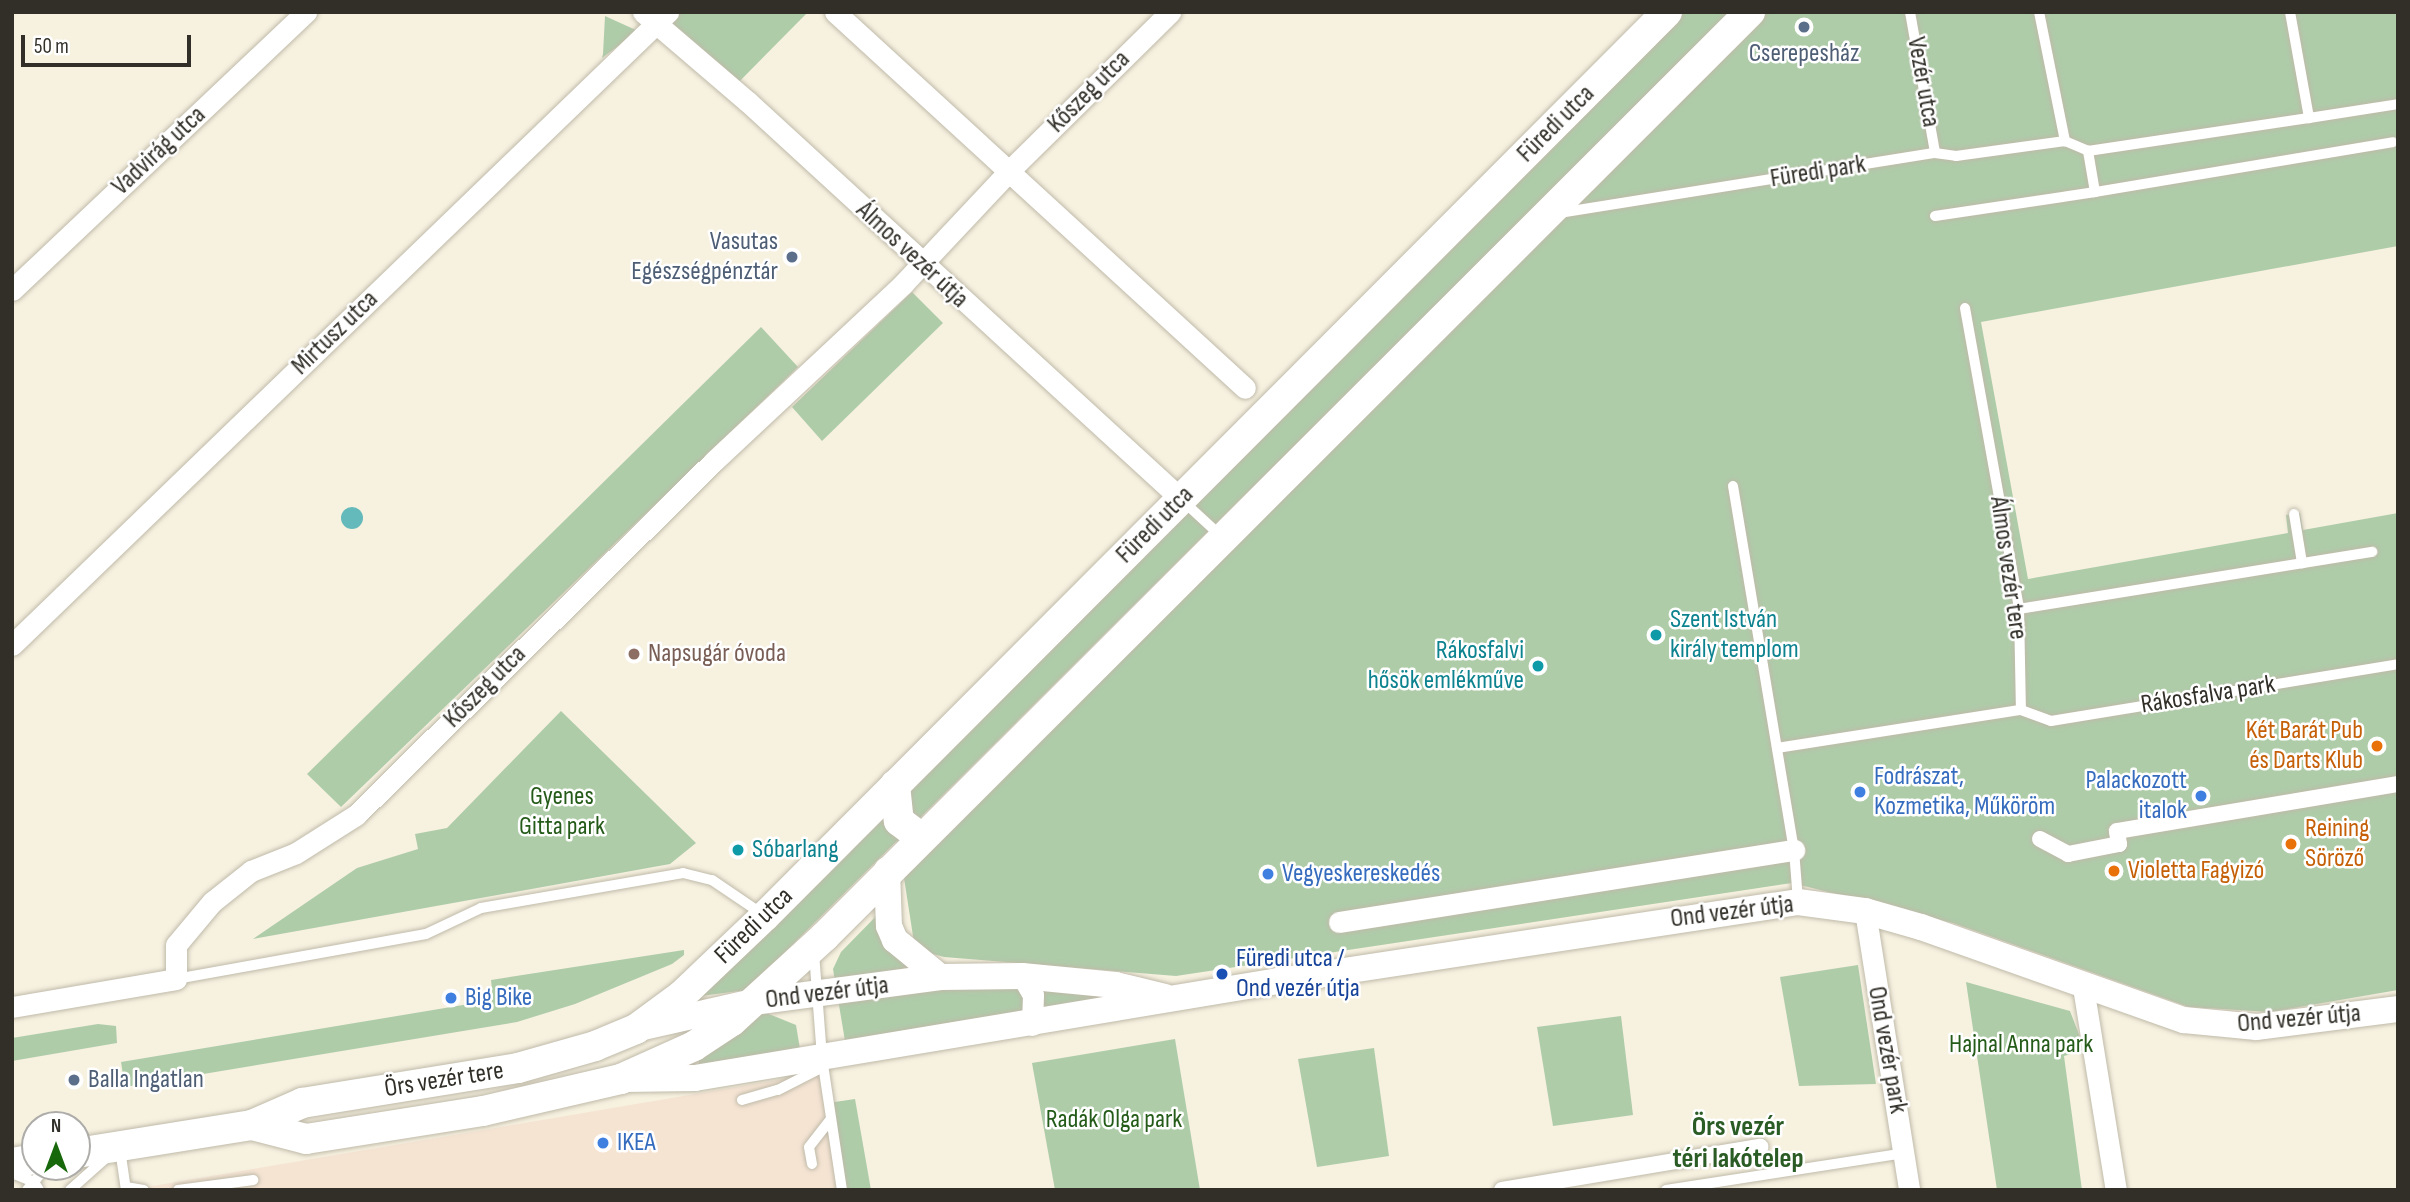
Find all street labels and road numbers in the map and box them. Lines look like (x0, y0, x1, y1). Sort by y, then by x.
street label: Vezér utca (1900, 34, 1946, 130)
street label: Kőszeg utca (1041, 44, 1137, 140)
street label: Füredi utca (1511, 79, 1601, 169)
street label: Vadvirág utca (106, 100, 212, 202)
street label: Füredi park (1768, 149, 1868, 195)
street label: Álmos vezér útja (849, 195, 975, 315)
street label: Mirtusz utca (285, 284, 385, 382)
street label: Füredi utca (1110, 480, 1200, 570)
street label: Álmos vezér tere (1983, 494, 2033, 642)
street label: Kőszeg utca (437, 639, 533, 735)
street label: Rákosfalva park (2139, 669, 2277, 721)
street label: Füredi utca (708, 881, 800, 971)
street label: Ond vezér útja (1669, 889, 1795, 935)
street label: Ond vezér útja (764, 970, 890, 1016)
street label: Ond vezér park (1860, 984, 1914, 1116)
street label: Ond vezér útja (2236, 998, 2362, 1040)
street label: Örs vezér tere (382, 1055, 506, 1105)

